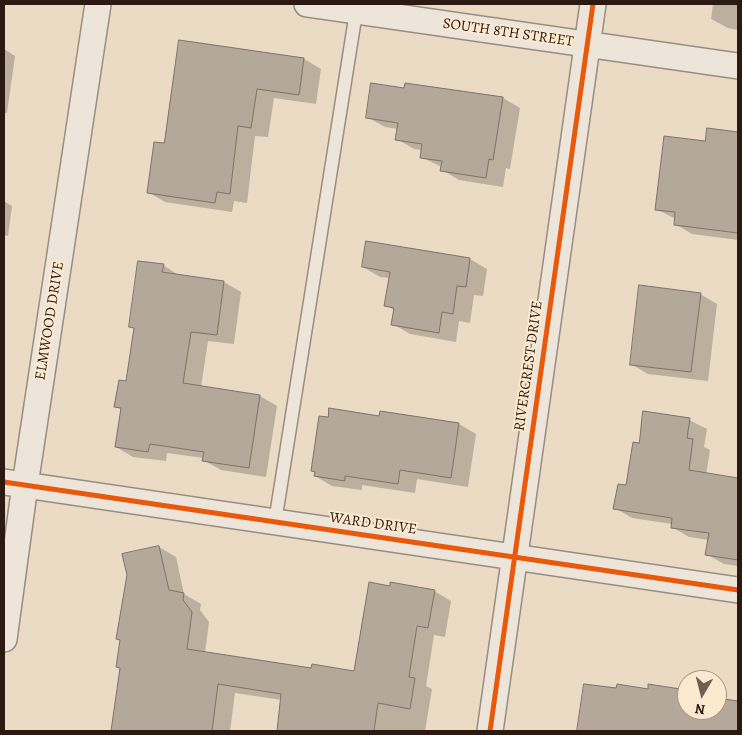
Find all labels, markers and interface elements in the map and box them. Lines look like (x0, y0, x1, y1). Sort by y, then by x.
street label: SOUTH 8TH STREET (441, 15, 575, 51)
street label: ELMWOOD DRIVE (32, 260, 68, 382)
street label: RIVERCREST DRIVE (511, 300, 547, 432)
street label: WARD DRIVE (328, 509, 418, 539)
north arrow (677, 670, 727, 720)
text: N (694, 699, 706, 719)

